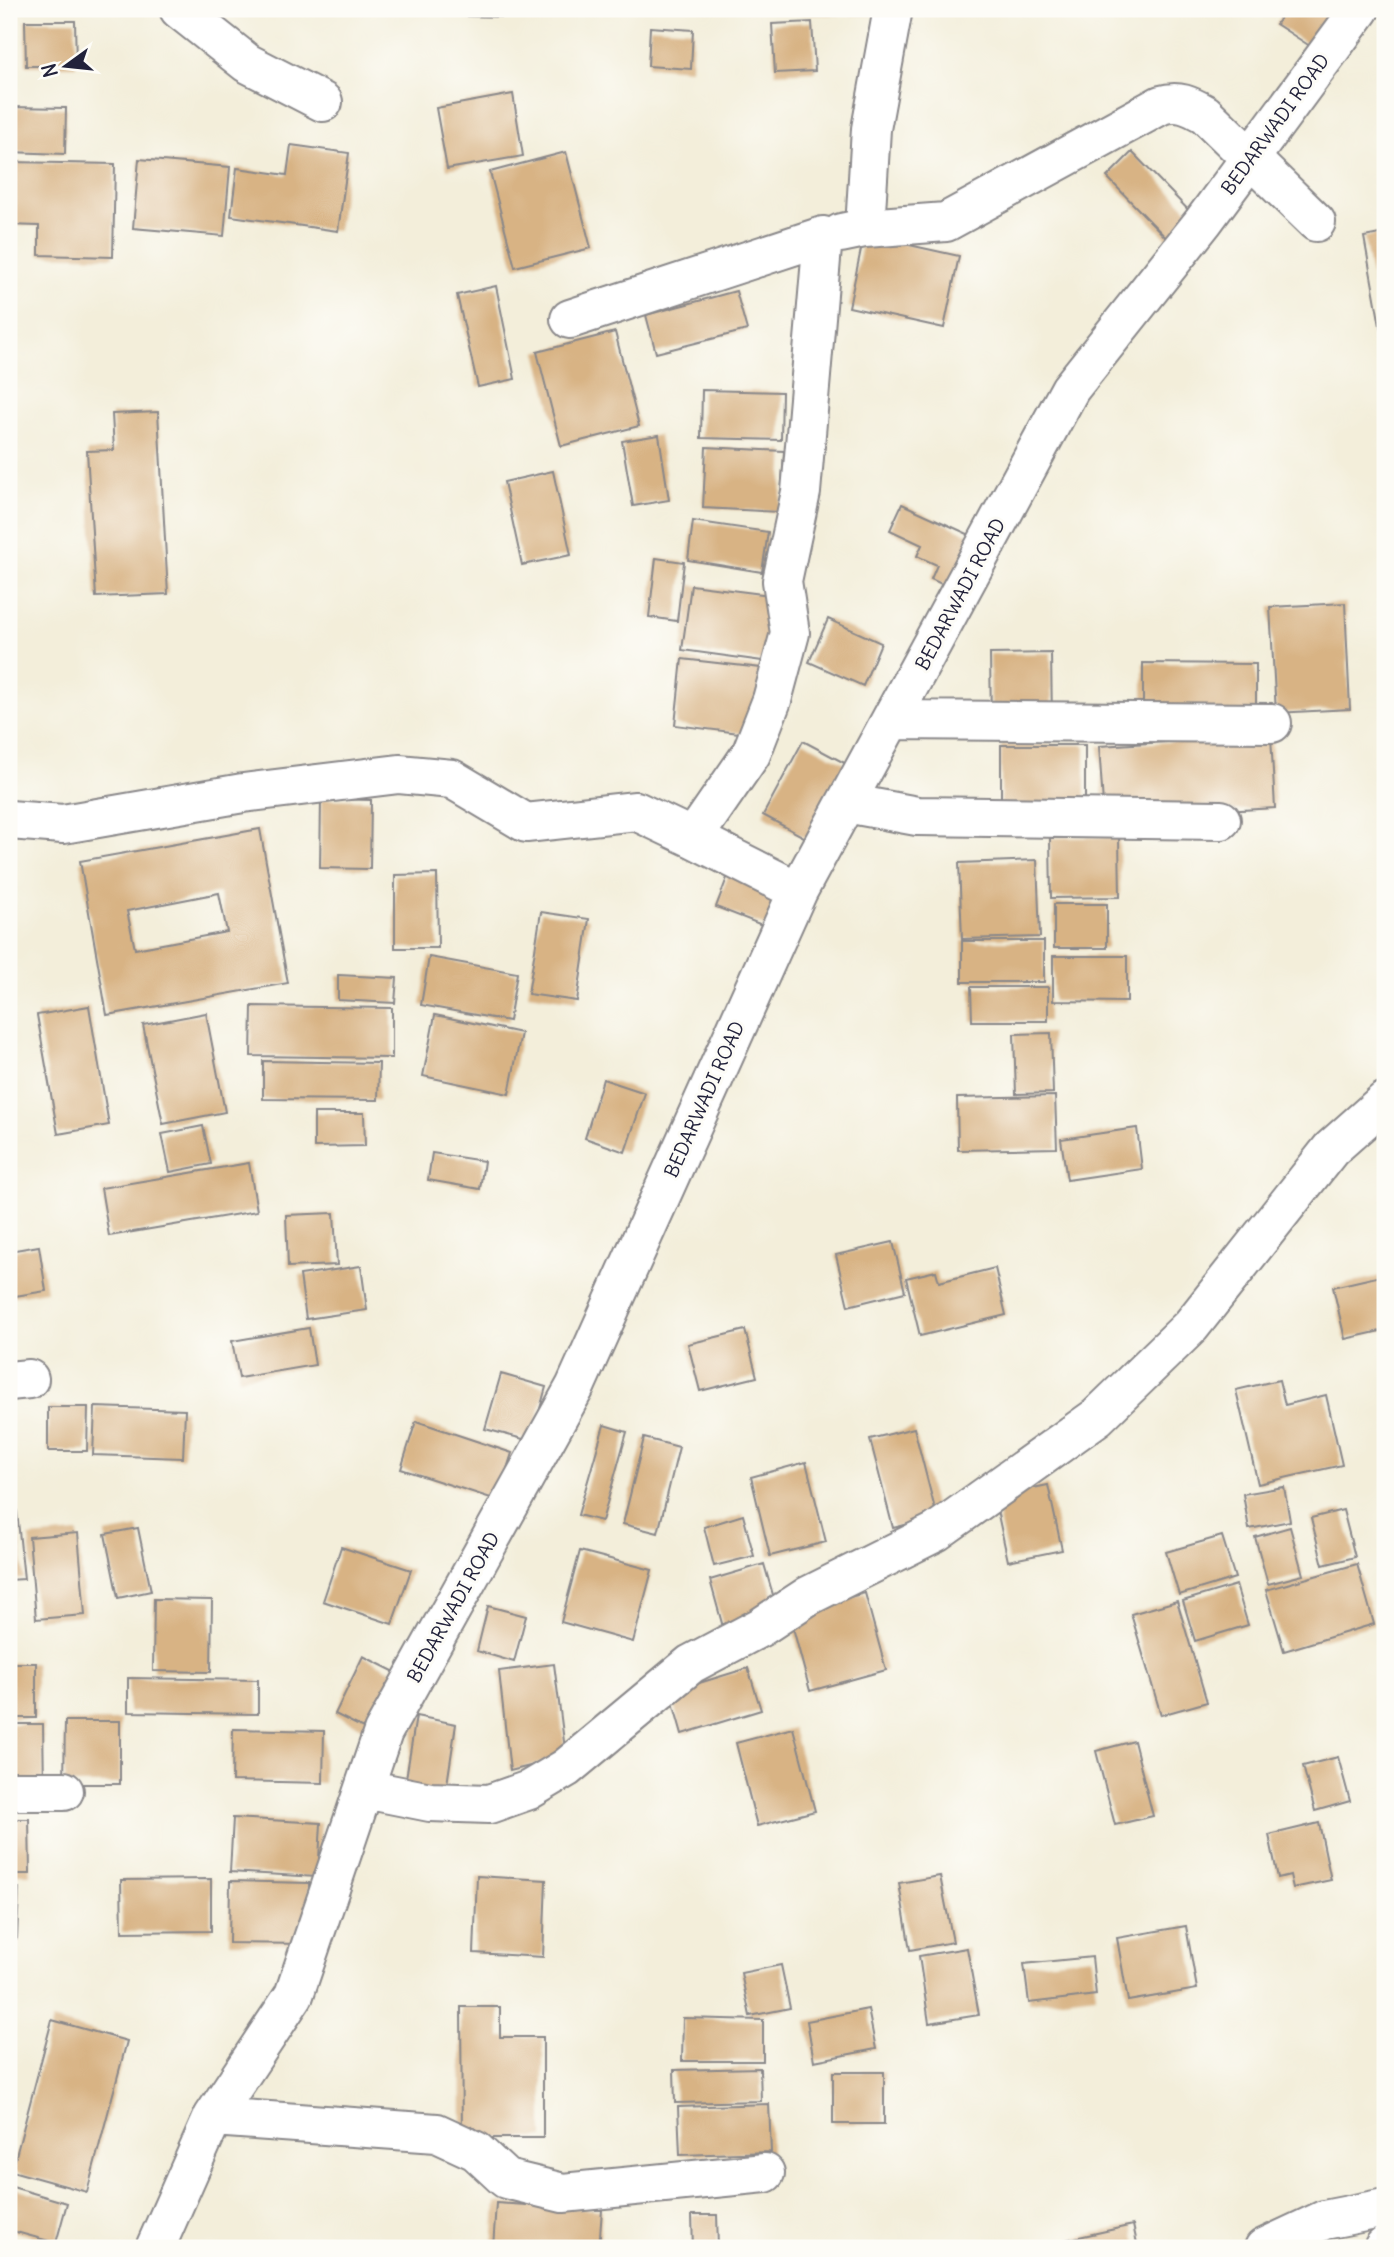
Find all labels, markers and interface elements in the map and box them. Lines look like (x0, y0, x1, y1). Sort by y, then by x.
north arrow (32, 32, 102, 102)
street label: BEDARWADI ROAD (1216, 49, 1334, 199)
text: N (36, 61, 63, 80)
street label: BEDARWADI ROAD (910, 514, 1010, 674)
street label: BEDARWADI ROAD (659, 1017, 749, 1181)
street label: BEDARWADI ROAD (402, 1527, 504, 1687)

